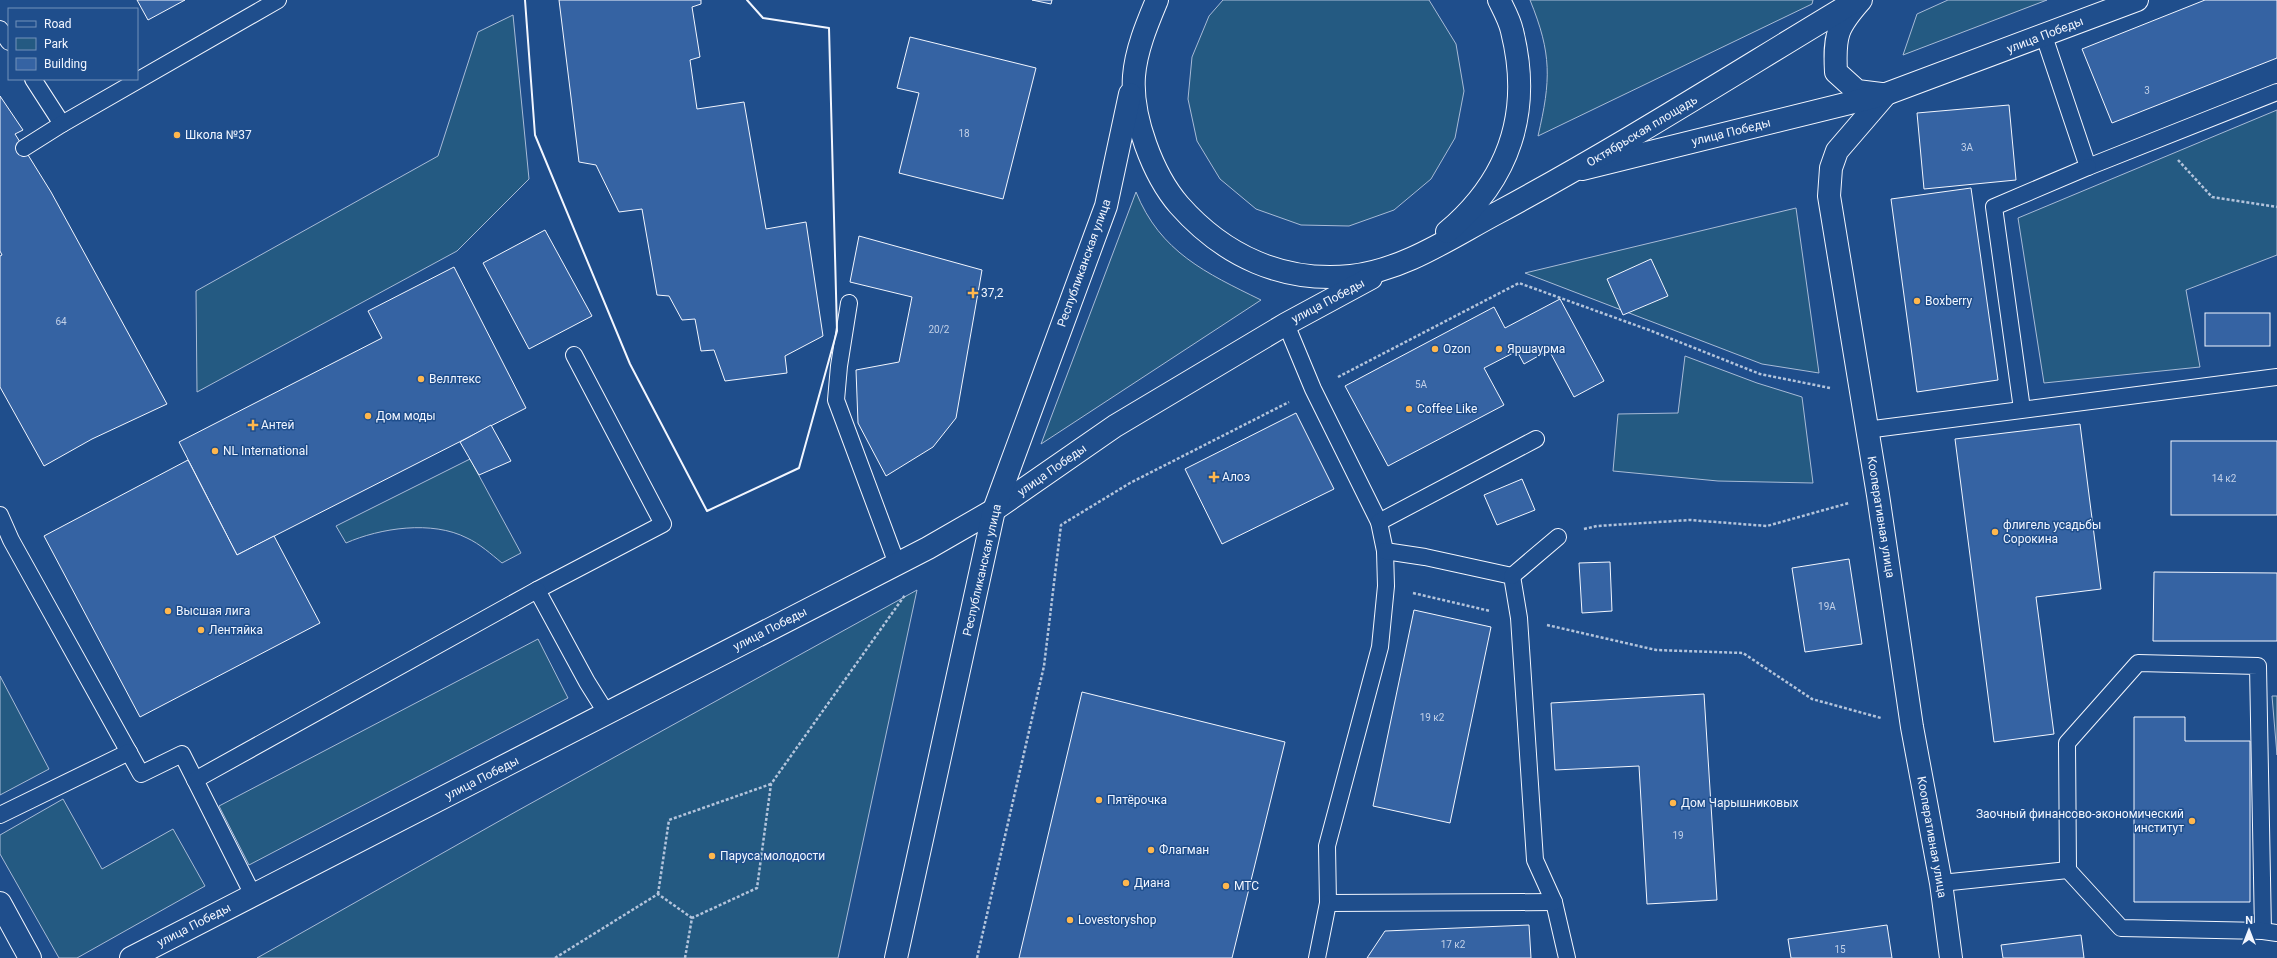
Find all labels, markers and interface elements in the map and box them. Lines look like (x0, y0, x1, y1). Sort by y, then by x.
legend (8, 8, 138, 80)
street label: улица Победы (2005, 14, 2085, 56)
text: Road (44, 17, 72, 31)
text: Park (44, 37, 69, 51)
text: Building (44, 57, 87, 71)
house number: 3 (2144, 85, 2150, 96)
street label: Октябрьская площадь (1584, 92, 1700, 170)
street label: улица Победы (1690, 115, 1772, 149)
place label: Школа №37 (185, 128, 252, 142)
house number: 18 (958, 128, 970, 139)
marker: Школа №37 (172, 130, 182, 140)
house number: 3А (1961, 142, 1974, 153)
street label: Республиканская улица (1054, 197, 1114, 329)
street label: улица Победы (1289, 276, 1367, 326)
place label: 37,2 (981, 286, 1004, 300)
marker: 37,2 (968, 288, 978, 298)
place label: Boxberry (1925, 294, 1972, 308)
marker: Boxberry (1912, 296, 1922, 306)
house number: 64 (55, 316, 67, 327)
house number: 20/2 (929, 324, 950, 335)
place label: Ozon (1443, 342, 1471, 356)
place label: Яршаурма (1507, 342, 1565, 356)
marker: Ozon (1430, 344, 1440, 354)
marker: Яршаурма (1494, 344, 1504, 354)
place label: Веллтекс (429, 372, 481, 386)
marker: Веллтекс (416, 374, 426, 384)
house number: 5А (1415, 379, 1428, 390)
place label: Coffee Like (1417, 402, 1477, 416)
marker: Coffee Like (1404, 404, 1414, 414)
place label: Дом моды (376, 409, 436, 423)
marker: Дом моды (363, 411, 373, 421)
place label: Антей (261, 418, 294, 432)
marker: Антей (248, 420, 258, 430)
street label: улица Победы (1015, 441, 1089, 499)
place label: NL International (223, 444, 308, 458)
marker: NL International (210, 446, 220, 456)
street label: Кооперативная улица (1864, 455, 1898, 579)
place label: Алоэ (1222, 470, 1250, 484)
marker: Алоэ (1209, 472, 1219, 482)
house number: 14 к2 (2212, 473, 2237, 484)
street label: Республиканская улица (960, 503, 1004, 637)
place label: флигель усадьбы Сорокина (2003, 518, 2101, 546)
marker: флигель усадьбы Сорокина (1990, 527, 2000, 537)
house number: 19А (1818, 601, 1836, 612)
place label: Высшая лига (176, 604, 250, 618)
street label: улица Победы (731, 604, 809, 654)
marker: Высшая лига (163, 606, 173, 616)
place label: Лентяйка (209, 623, 263, 637)
marker: Лентяйка (196, 625, 206, 635)
house number: 19 к2 (1420, 712, 1445, 723)
street label: улица Победы (443, 753, 521, 803)
street label: Кооперативная улица (1914, 775, 1950, 899)
place label: Пятёрочка (1107, 793, 1167, 807)
marker: Пятёрочка (1094, 795, 1104, 805)
place label: Дом Чарышниковых (1681, 796, 1798, 810)
marker: Дом Чарышниковых (1668, 798, 1678, 808)
place label: Заочный финансово-экономический институт (1976, 807, 2184, 835)
marker: Заочный финансово-экономический институт (2187, 816, 2197, 826)
house number: 19 (1672, 830, 1684, 841)
place label: Флагман (1159, 843, 1209, 857)
marker: Флагман (1146, 845, 1156, 855)
place label: Паруса молодости (720, 849, 825, 863)
marker: Паруса молодости (707, 851, 717, 861)
place label: Диана (1134, 876, 1170, 890)
marker: Диана (1121, 878, 1131, 888)
place label: МТС (1234, 879, 1259, 893)
marker: МТС (1221, 881, 1231, 891)
street label: улица Победы (155, 900, 233, 950)
north arrow (2229, 910, 2269, 950)
place label: Lovestoryshop (1078, 913, 1157, 927)
text: N (2245, 914, 2253, 927)
marker: Lovestoryshop (1065, 915, 1075, 925)
house number: 17 к2 (1441, 939, 1466, 950)
house number: 15 (1834, 944, 1846, 955)

